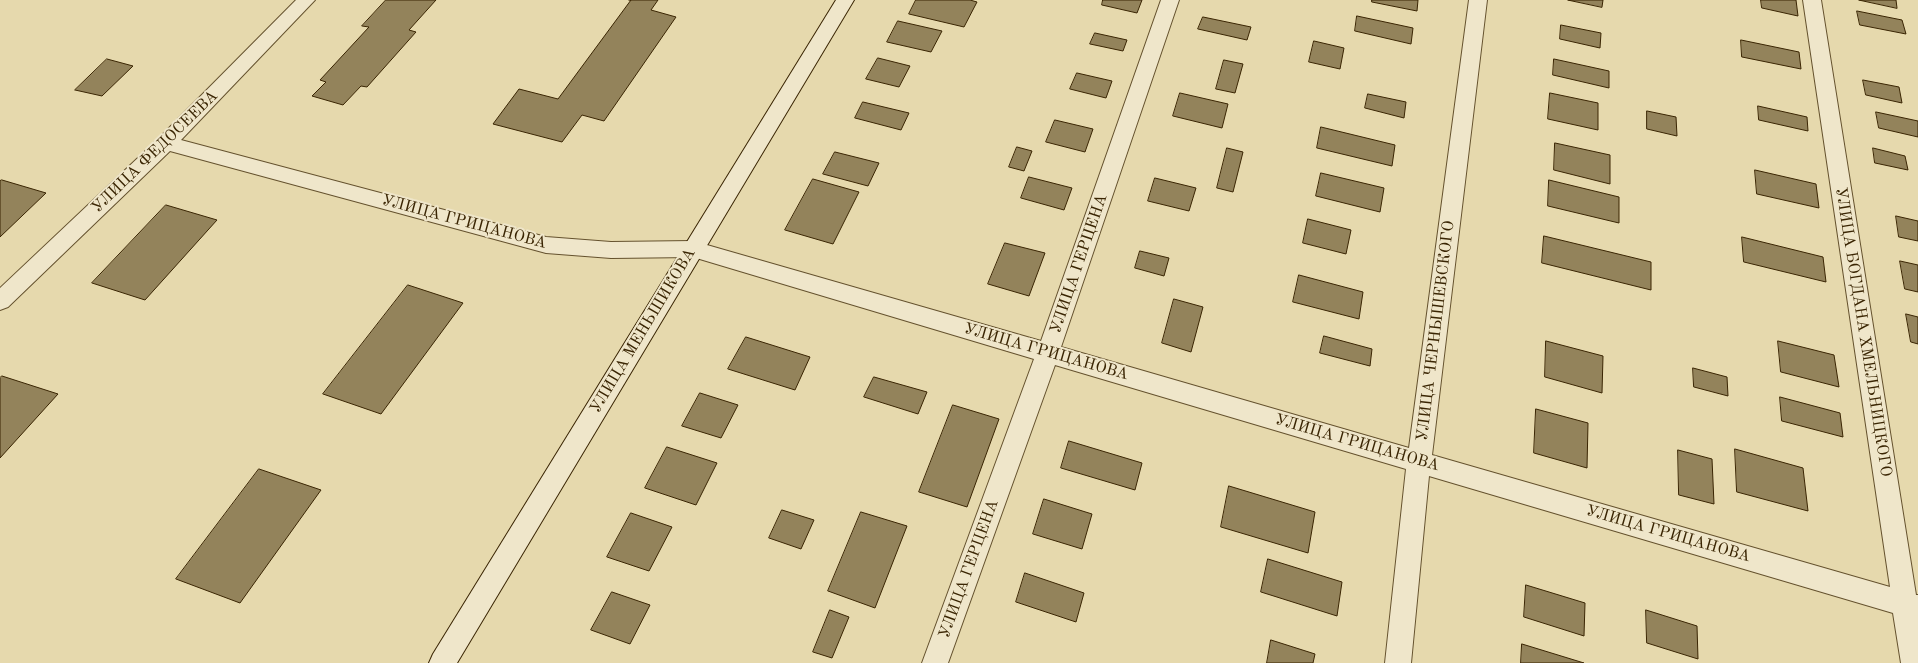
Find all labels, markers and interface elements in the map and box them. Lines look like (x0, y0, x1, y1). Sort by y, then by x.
street label: УЛИЦА ФЕДОСЕЕВА (88, 87, 222, 217)
street label: УЛИЦА БОГДАНА ХМЕЛЬНИЦКОГО (1831, 186, 1895, 478)
street label: УЛИЦА ГРИЦАНОВА (379, 191, 549, 253)
street label: УЛИЦА ГЕРЦЕНА (1046, 192, 1112, 336)
street label: УЛИЦА ЧЕРНЫШЕВСКОГО (1413, 220, 1459, 442)
street label: УЛИЦА МЕНЬШИКОВА (586, 245, 700, 417)
street label: УЛИЦА ГРИЦАНОВА (962, 319, 1130, 385)
street label: УЛИЦА ГРИЦАНОВА (1273, 410, 1441, 476)
street label: УЛИЦА ГЕРЦЕНА (935, 497, 1003, 641)
street label: УЛИЦА ГРИЦАНОВА (1584, 501, 1752, 567)

